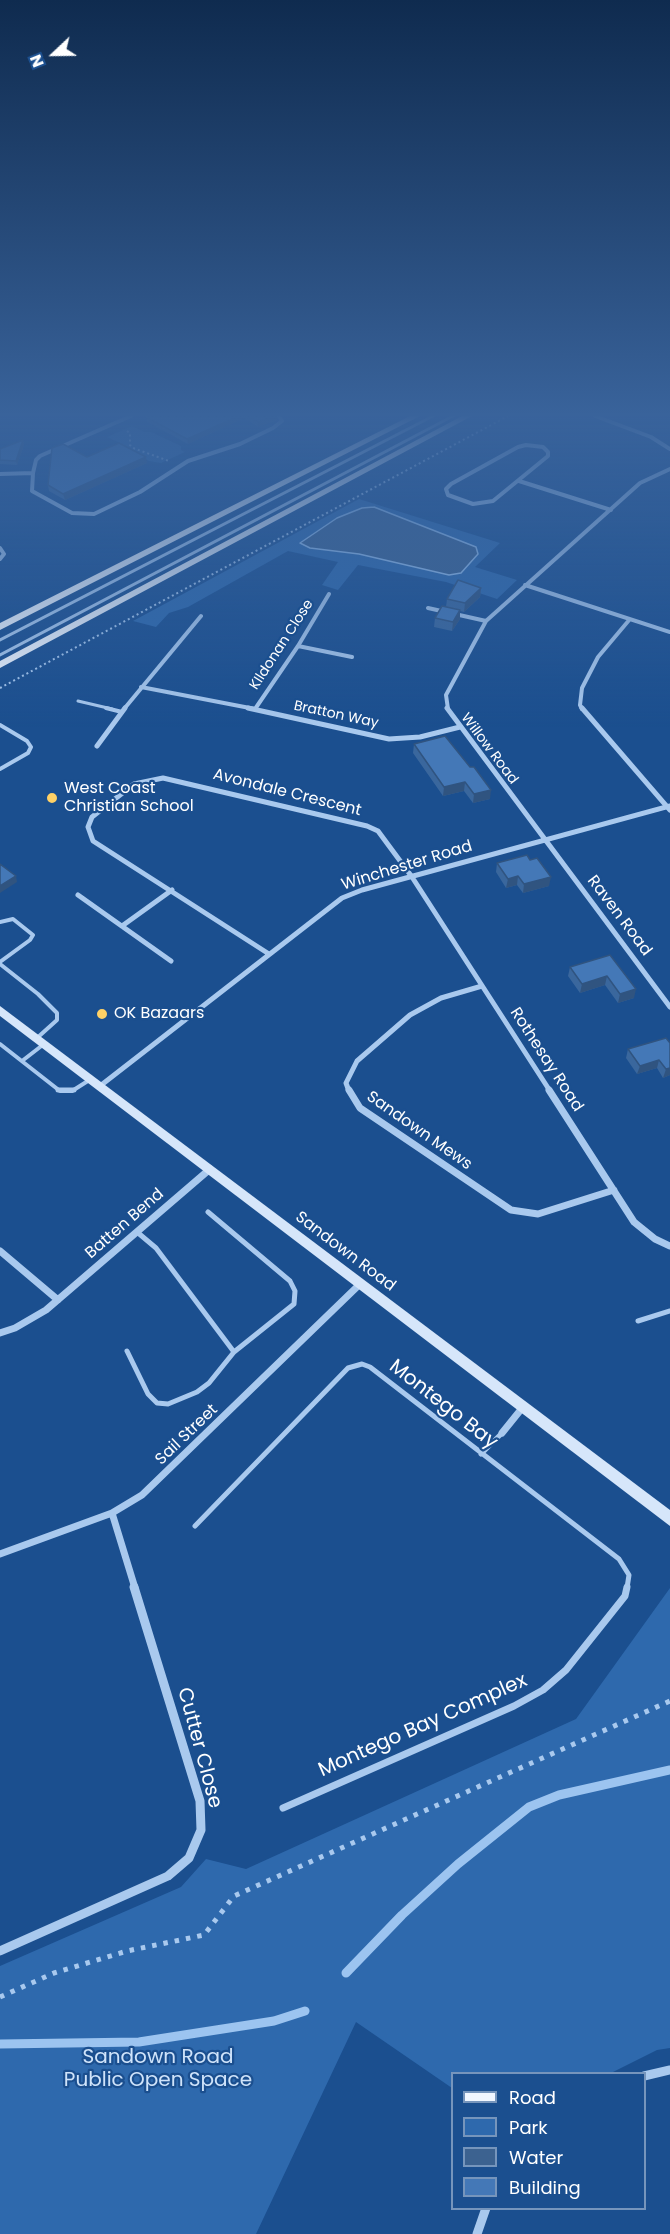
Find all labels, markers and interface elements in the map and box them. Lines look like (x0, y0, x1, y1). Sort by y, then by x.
north arrow (24, 24, 84, 84)
text: N (24, 51, 50, 71)
street label: KIldonan Close (247, 597, 317, 693)
street label: Bratton Way (292, 698, 380, 732)
street label: Willow Road (457, 710, 521, 788)
street label: Avondale Crescent (211, 765, 363, 821)
place label: West Coast Christian School (64, 779, 194, 817)
marker: West Coast Christian School (45, 791, 59, 805)
street label: Winchester Road (339, 837, 475, 895)
street label: Raven Road (583, 872, 655, 960)
place label: OK Bazaars (114, 1004, 204, 1024)
street label: Rothesay Road (505, 1004, 587, 1116)
marker: OK Bazaars (95, 1007, 109, 1021)
street label: Sandown Mews (363, 1087, 475, 1175)
street label: Batten Bend (82, 1185, 168, 1263)
street label: Sandown Road (291, 1208, 399, 1296)
street label: Montego Bay (384, 1355, 502, 1455)
street label: Sail Street (152, 1401, 222, 1469)
street label: Montego Bay Complex (315, 1669, 531, 1783)
street label: Cutter Close (171, 1685, 227, 1811)
park label: Sandown Road Public Open Space (64, 2046, 252, 2093)
legend (451, 2072, 646, 2210)
text: Road (509, 2085, 556, 2110)
text: Park (509, 2115, 548, 2140)
text: Water (509, 2145, 563, 2170)
text: Building (509, 2175, 581, 2200)

